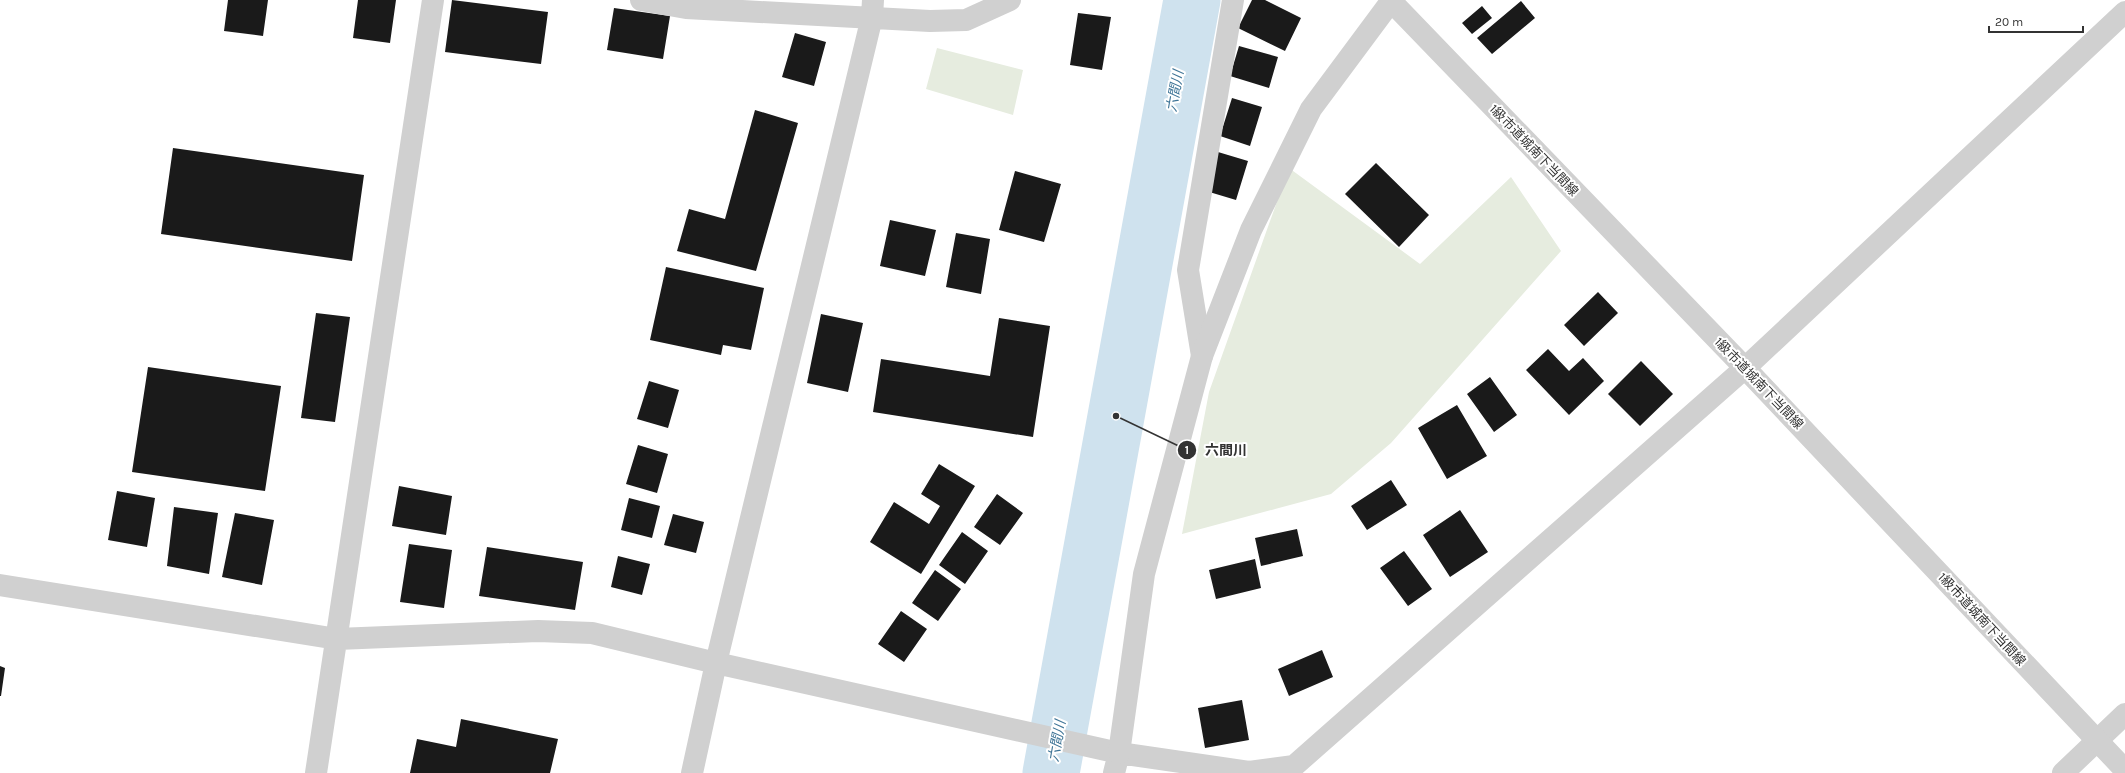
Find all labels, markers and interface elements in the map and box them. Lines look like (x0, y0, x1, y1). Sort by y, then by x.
scale bar (1989, 8, 2083, 34)
text: 20 m (1995, 15, 2023, 29)
water label: 六間川 (1163, 67, 1187, 113)
street label: 1級市道城南下当間線 (1486, 101, 1582, 199)
street label: 1級市道城南下当間線 (1711, 334, 1807, 432)
callout: 六間川 (1177, 437, 1255, 463)
text: 六間川 (1205, 442, 1247, 459)
text: 1 (1185, 443, 1189, 457)
street label: 1級市道城南下当間線 (1935, 570, 2029, 668)
water label: 六間川 (1045, 717, 1069, 763)

